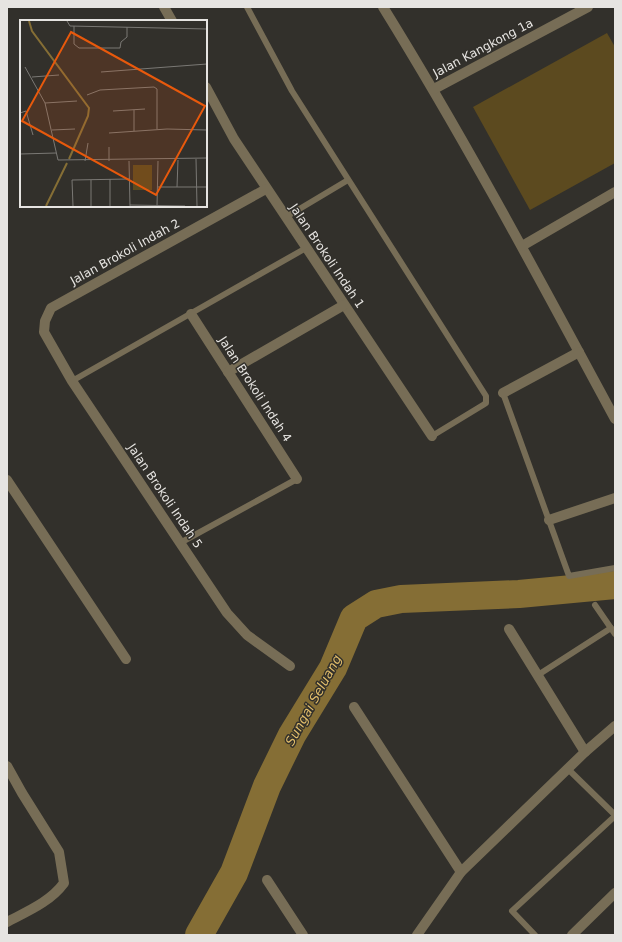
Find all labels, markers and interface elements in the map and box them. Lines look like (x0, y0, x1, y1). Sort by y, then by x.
street label: Jalan Kangkong 1a (430, 16, 535, 81)
inset map (20, 20, 207, 207)
street label: Jalan Brokoli Indah 1 (286, 200, 367, 311)
street label: Jalan Brokoli Indah 2 (67, 216, 182, 288)
street label: Jalan Brokoli Indah 4 (215, 333, 294, 444)
street label: Jalan Brokoli Indah 5 (124, 440, 205, 551)
water label: Sungai Seluang (282, 652, 345, 748)

